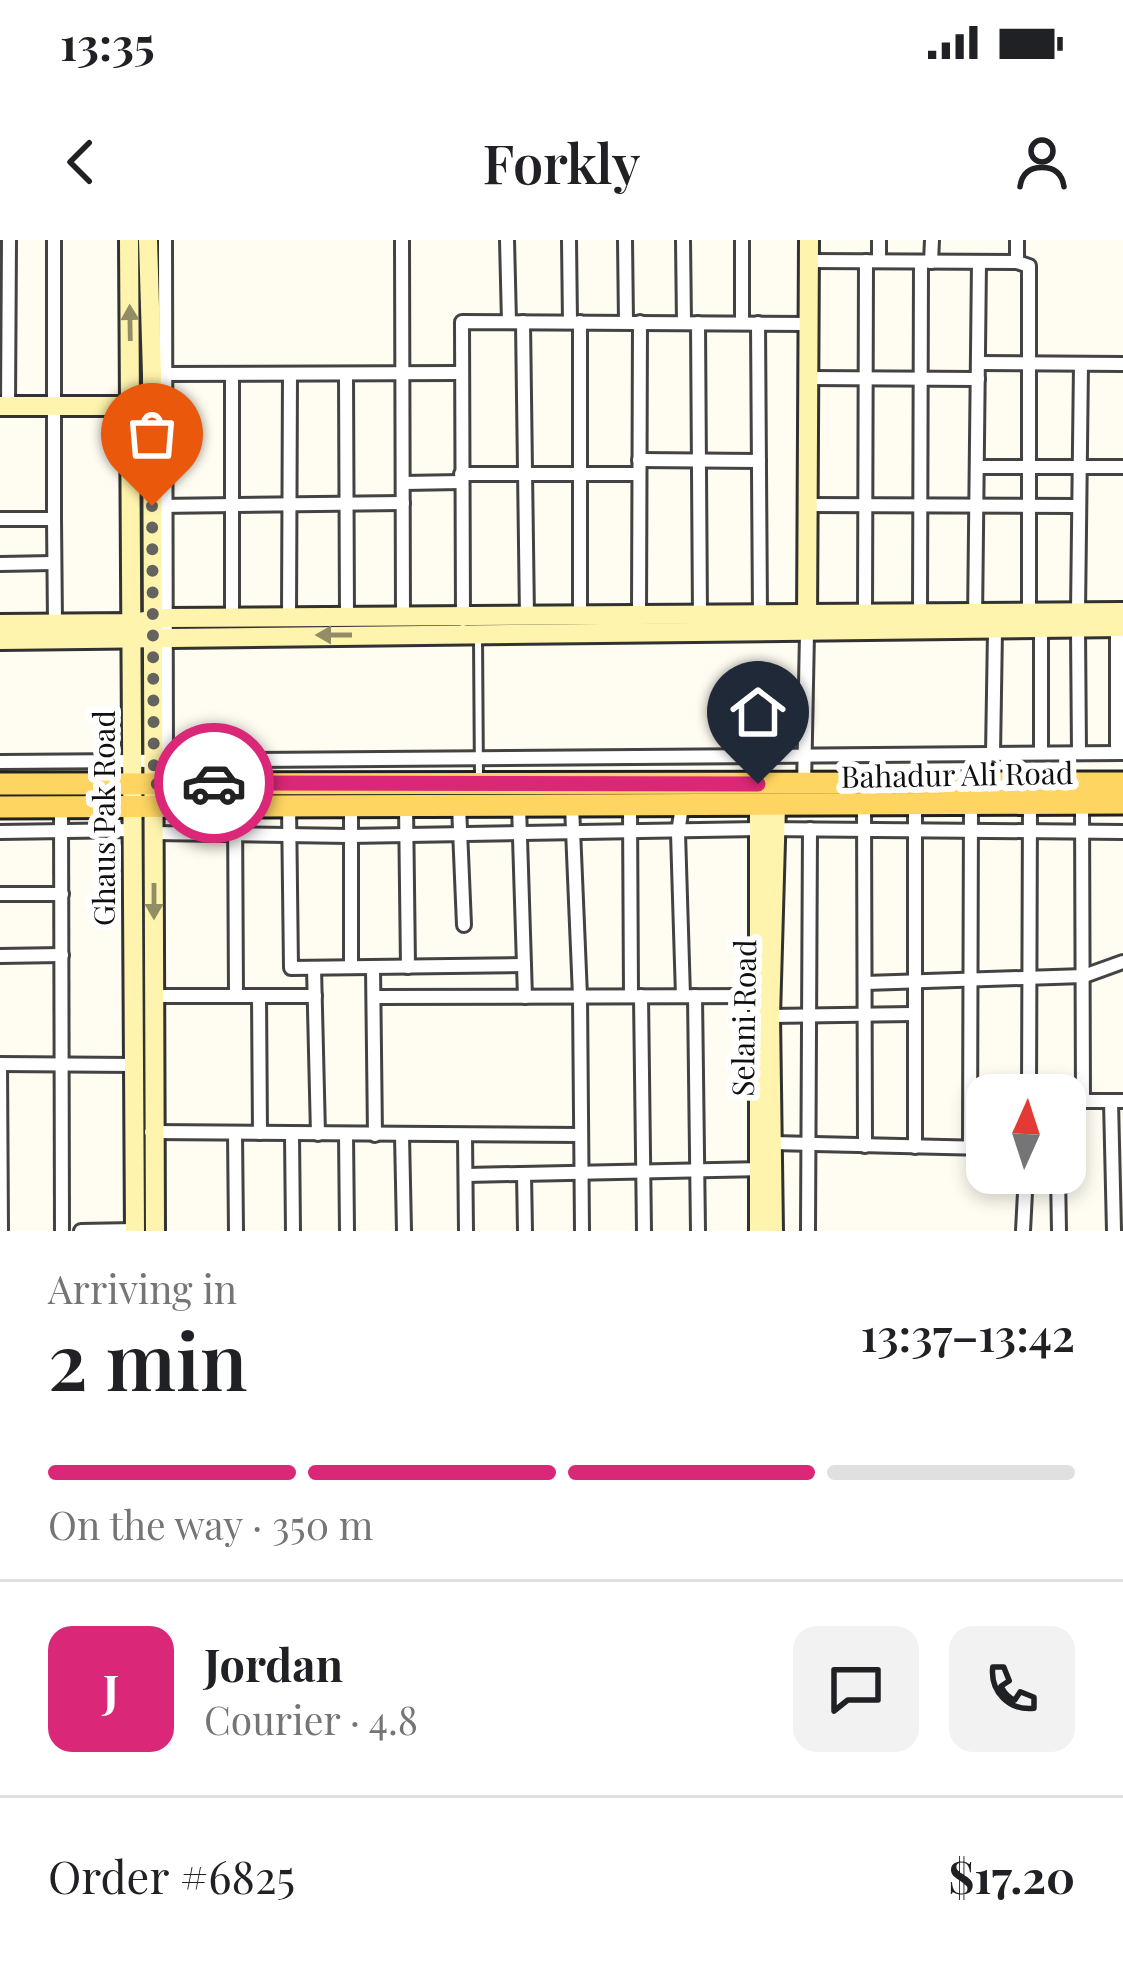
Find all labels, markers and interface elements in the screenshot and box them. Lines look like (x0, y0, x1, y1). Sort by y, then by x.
text: 13:35 (60, 12, 155, 72)
text: Forkly (483, 126, 640, 198)
icon: back (48, 129, 114, 195)
icon: person (1009, 129, 1075, 195)
one-way arrow (120, 303, 140, 341)
pin (101, 383, 203, 506)
icon: bag (119, 401, 185, 467)
one-way arrow (314, 625, 352, 645)
pin (707, 661, 809, 784)
icon: home (725, 679, 791, 745)
street label: Ghaus Pak Road (83, 710, 123, 926)
courier (154, 723, 274, 843)
icon: car (181, 750, 247, 816)
street label: Bahadur Ali Road (841, 752, 1073, 796)
one-way arrow (144, 883, 164, 921)
street label: Selani Road (722, 939, 764, 1097)
north arrow (966, 1074, 1086, 1194)
map controls (966, 1074, 1086, 1194)
text: Arriving in (48, 1262, 237, 1314)
text: 13:37–13:42 (861, 1303, 1075, 1363)
text: 2 min (48, 1307, 247, 1411)
text: On the way · 350 m (48, 1498, 373, 1550)
button: chat (793, 1626, 919, 1752)
button: phone (949, 1626, 1075, 1752)
text: Jordan (204, 1633, 343, 1693)
text: J (103, 1659, 119, 1719)
text: Courier · 4.8 (204, 1693, 418, 1745)
text: Order #6825 (48, 1845, 295, 1905)
text: $17.20 (948, 1845, 1075, 1905)

